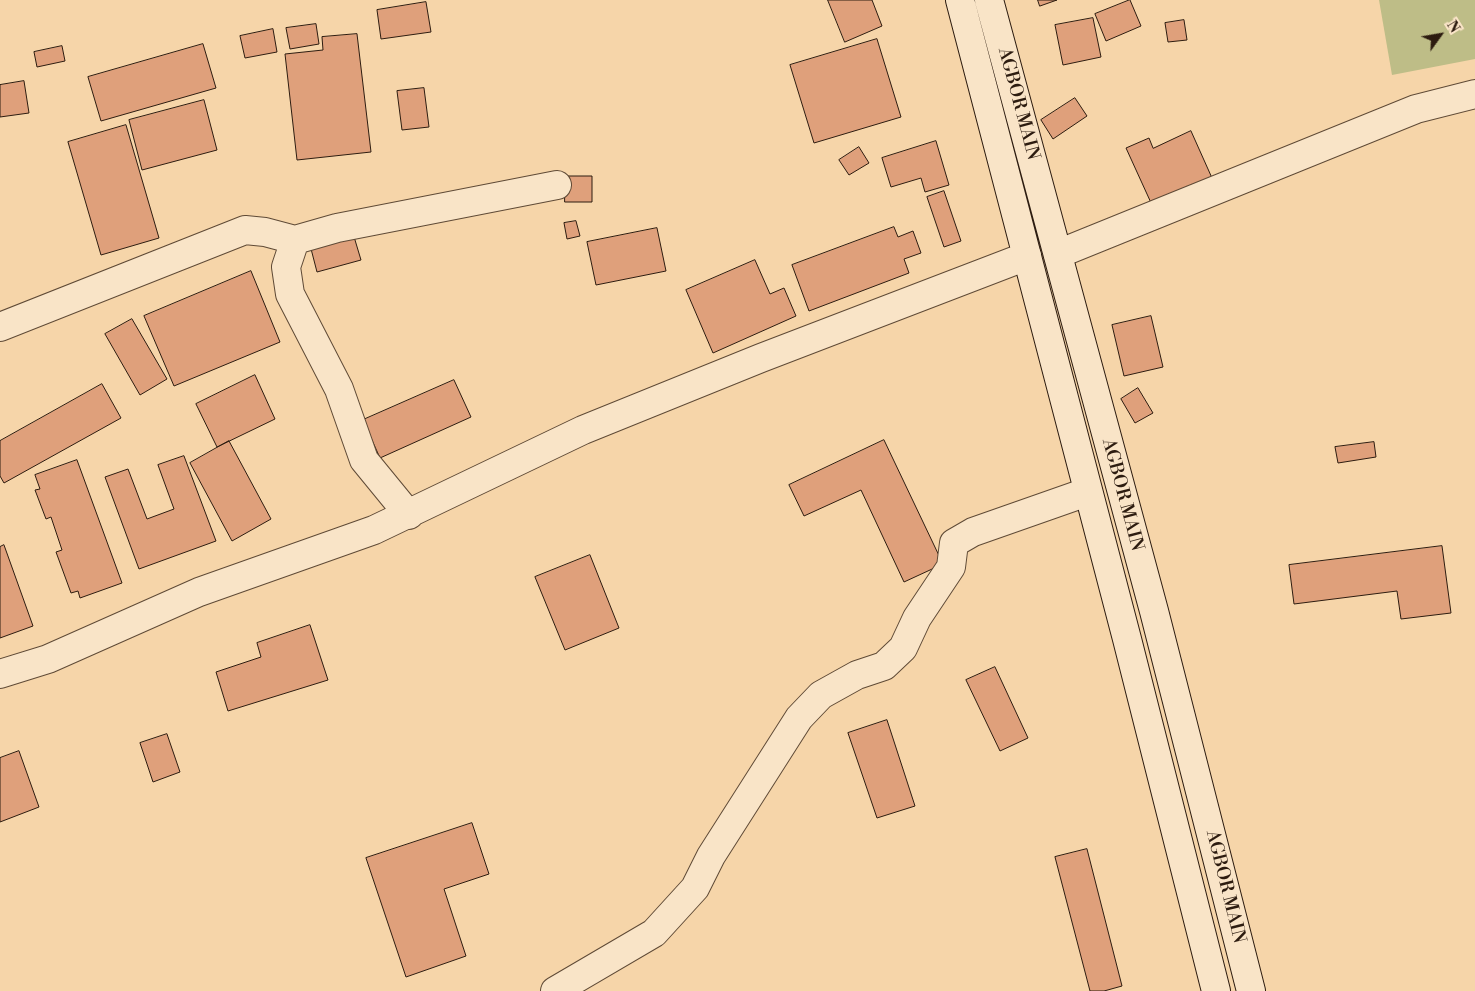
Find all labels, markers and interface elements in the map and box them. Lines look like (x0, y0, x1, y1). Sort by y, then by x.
north arrow (1415, 10, 1465, 60)
text: N (1442, 18, 1463, 37)
street label: AGBOR MAIN (993, 45, 1043, 163)
street label: AGBOR MAIN (1097, 436, 1147, 554)
street label: AGBOR MAIN (1201, 828, 1249, 946)

